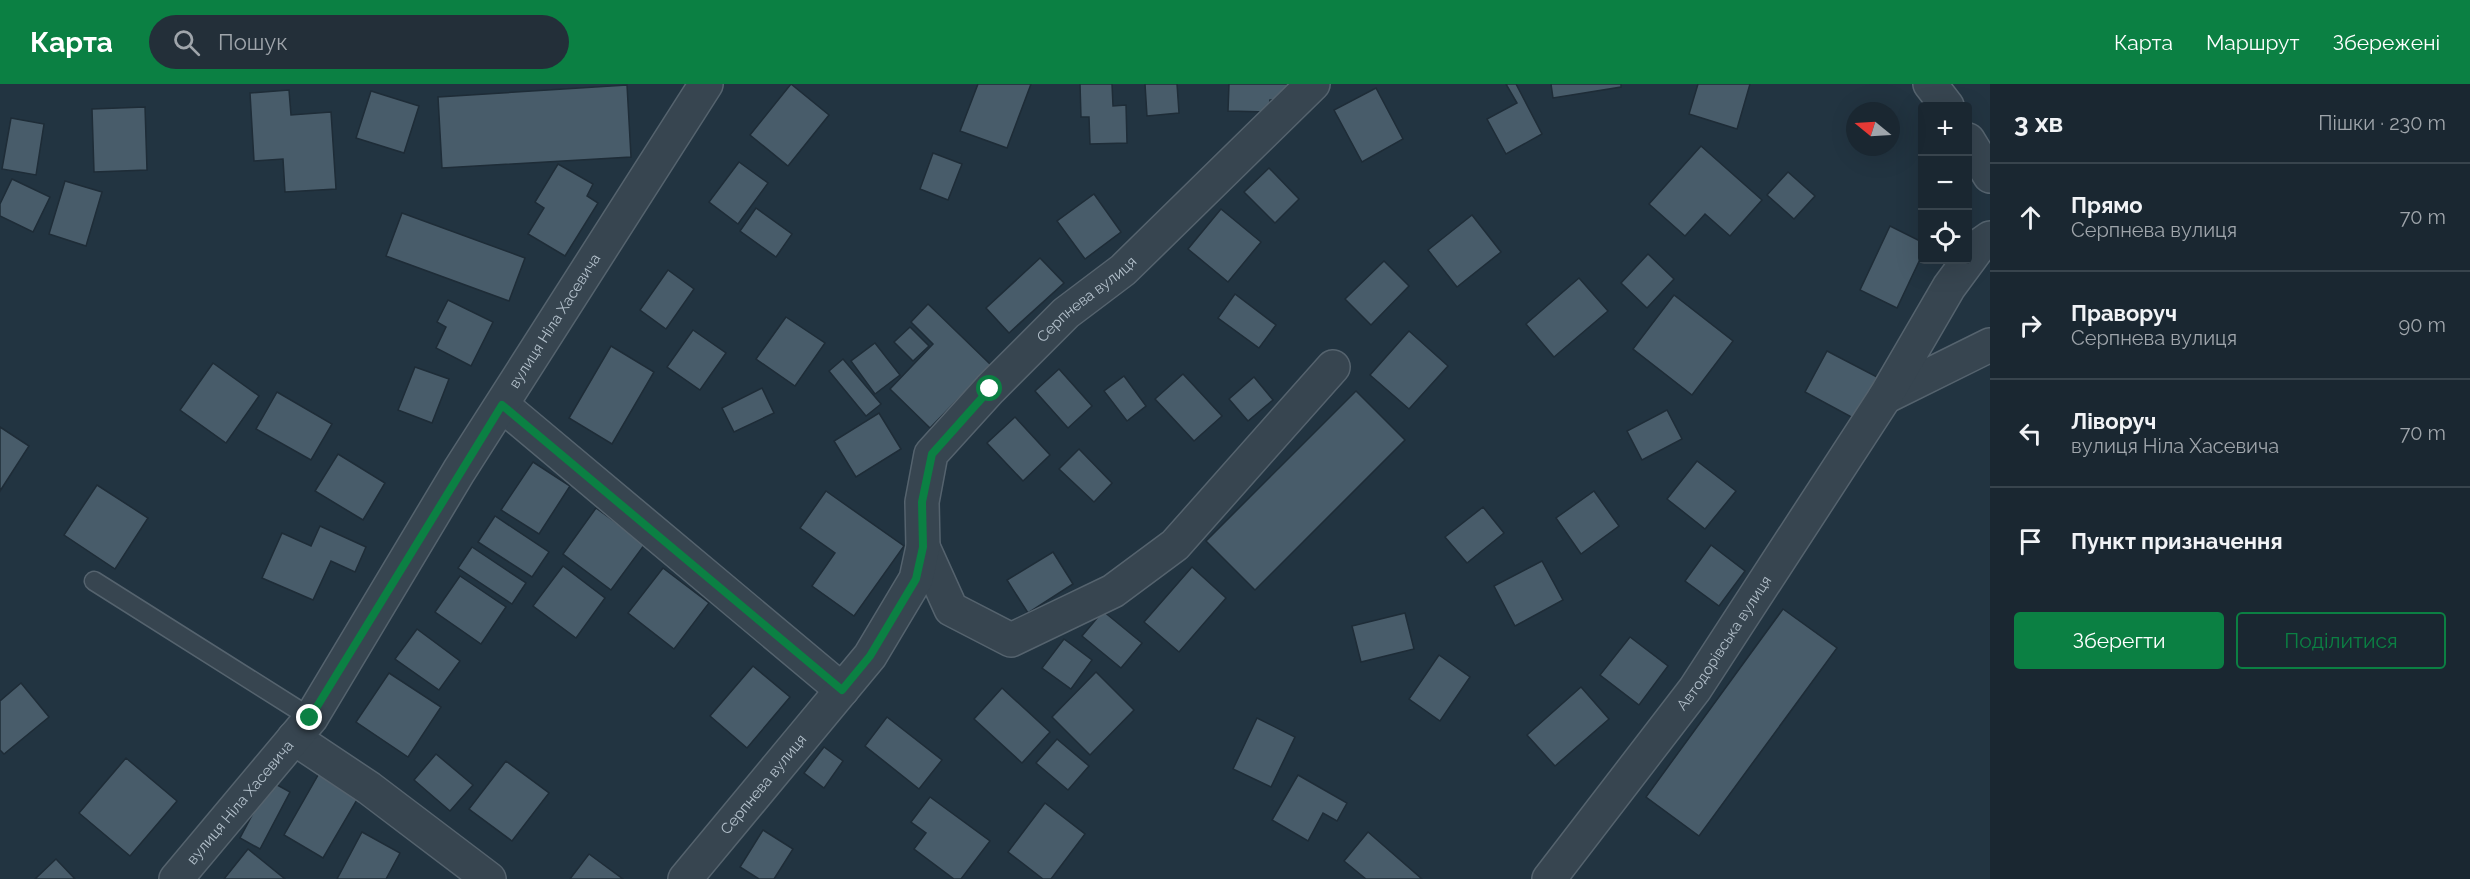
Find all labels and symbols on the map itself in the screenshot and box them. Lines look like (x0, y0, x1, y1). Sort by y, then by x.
north arrow (1846, 102, 1900, 156)
street label: вулиця Ніла Хасевича (505, 250, 604, 392)
street label: Серпнева вулиця (1033, 253, 1140, 346)
route start (976, 375, 1002, 401)
street label: Автодорівська вулиця (1673, 572, 1775, 714)
route end (296, 704, 322, 730)
street label: Серпнева вулиця (717, 731, 810, 838)
street label: вулиця Ніла Хасевича (183, 737, 297, 868)

